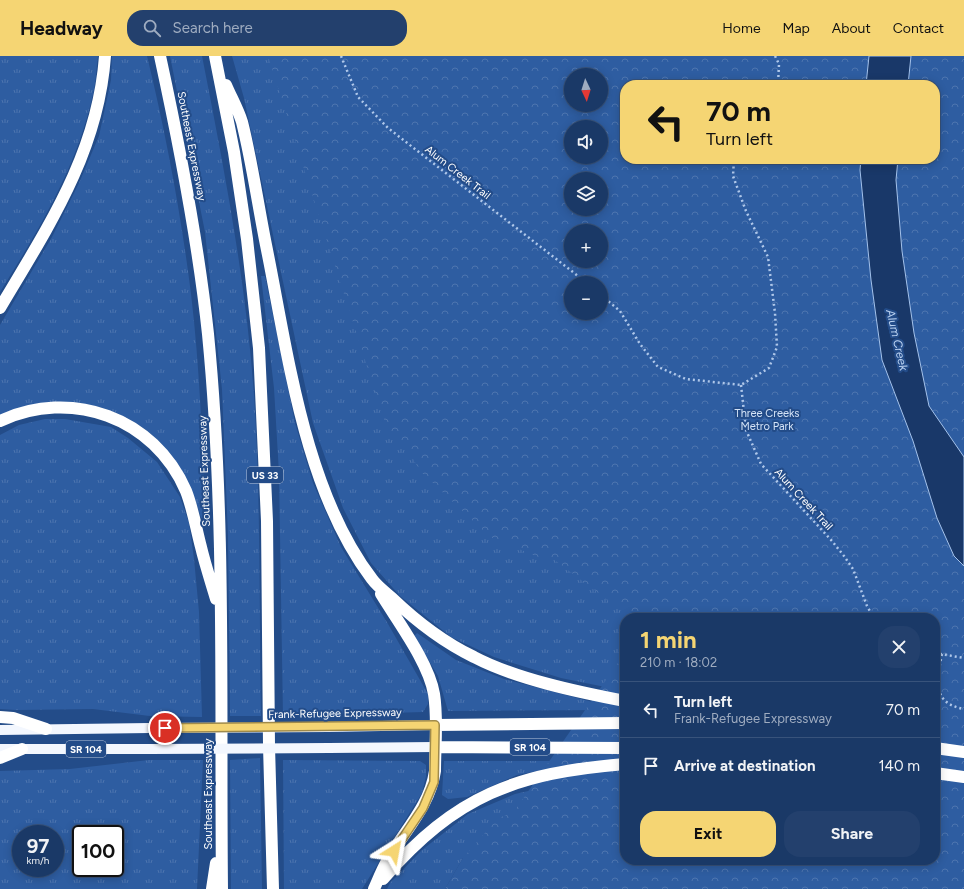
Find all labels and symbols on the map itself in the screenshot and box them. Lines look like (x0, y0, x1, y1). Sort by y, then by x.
north arrow (564, 68, 608, 112)
street label: Southeast Expressway (175, 90, 209, 202)
street label: Alum Creek Trail (422, 143, 493, 202)
water label: Alum Creek (883, 307, 911, 373)
park label: Three Creeks Metro Park (735, 407, 799, 433)
street label: Southeast Expressway (196, 415, 213, 527)
street label: Alum Creek Trail (772, 466, 836, 533)
road number: US 33 (247, 467, 283, 483)
street label: Frank-Refugee Expressway (268, 706, 402, 721)
pin (148, 711, 182, 745)
street label: Southeast Expressway (202, 738, 215, 850)
road number: SR 104 (510, 739, 550, 755)
road number: SR 104 (66, 741, 106, 757)
speed limit sign: 100 (72, 825, 124, 877)
position arrow (373, 830, 415, 872)

